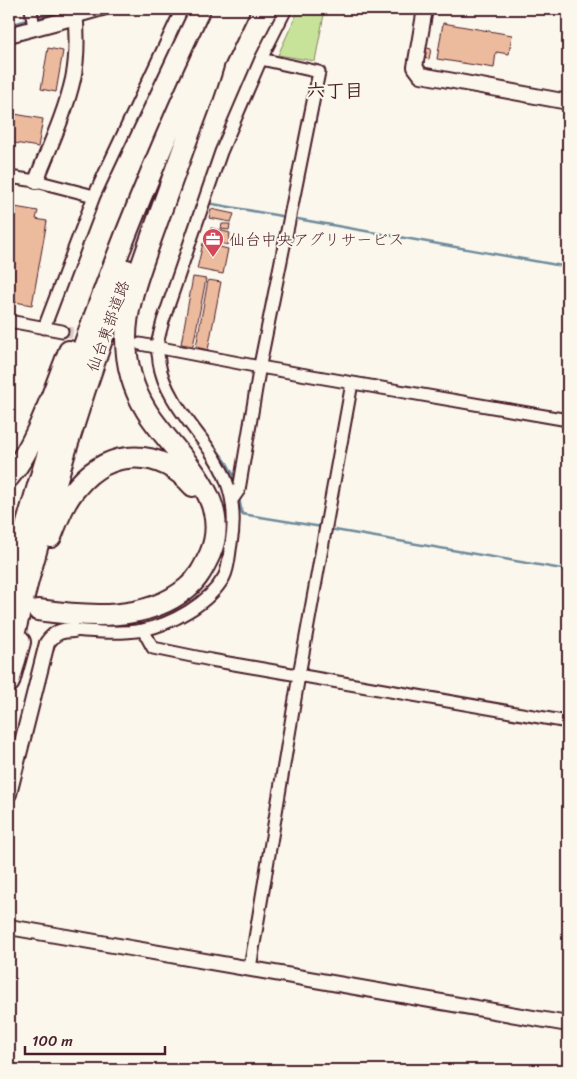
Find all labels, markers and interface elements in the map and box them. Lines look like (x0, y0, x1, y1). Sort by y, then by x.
district label: 六丁目 (306, 74, 364, 107)
place label: 仙台中央アグリサービス (229, 225, 404, 254)
office icon: 仙台中央アグリサービス (201, 227, 225, 258)
street label: 仙台東部道路 (78, 276, 138, 376)
scale bar (25, 1024, 165, 1056)
text: 100 m (32, 1028, 73, 1054)

